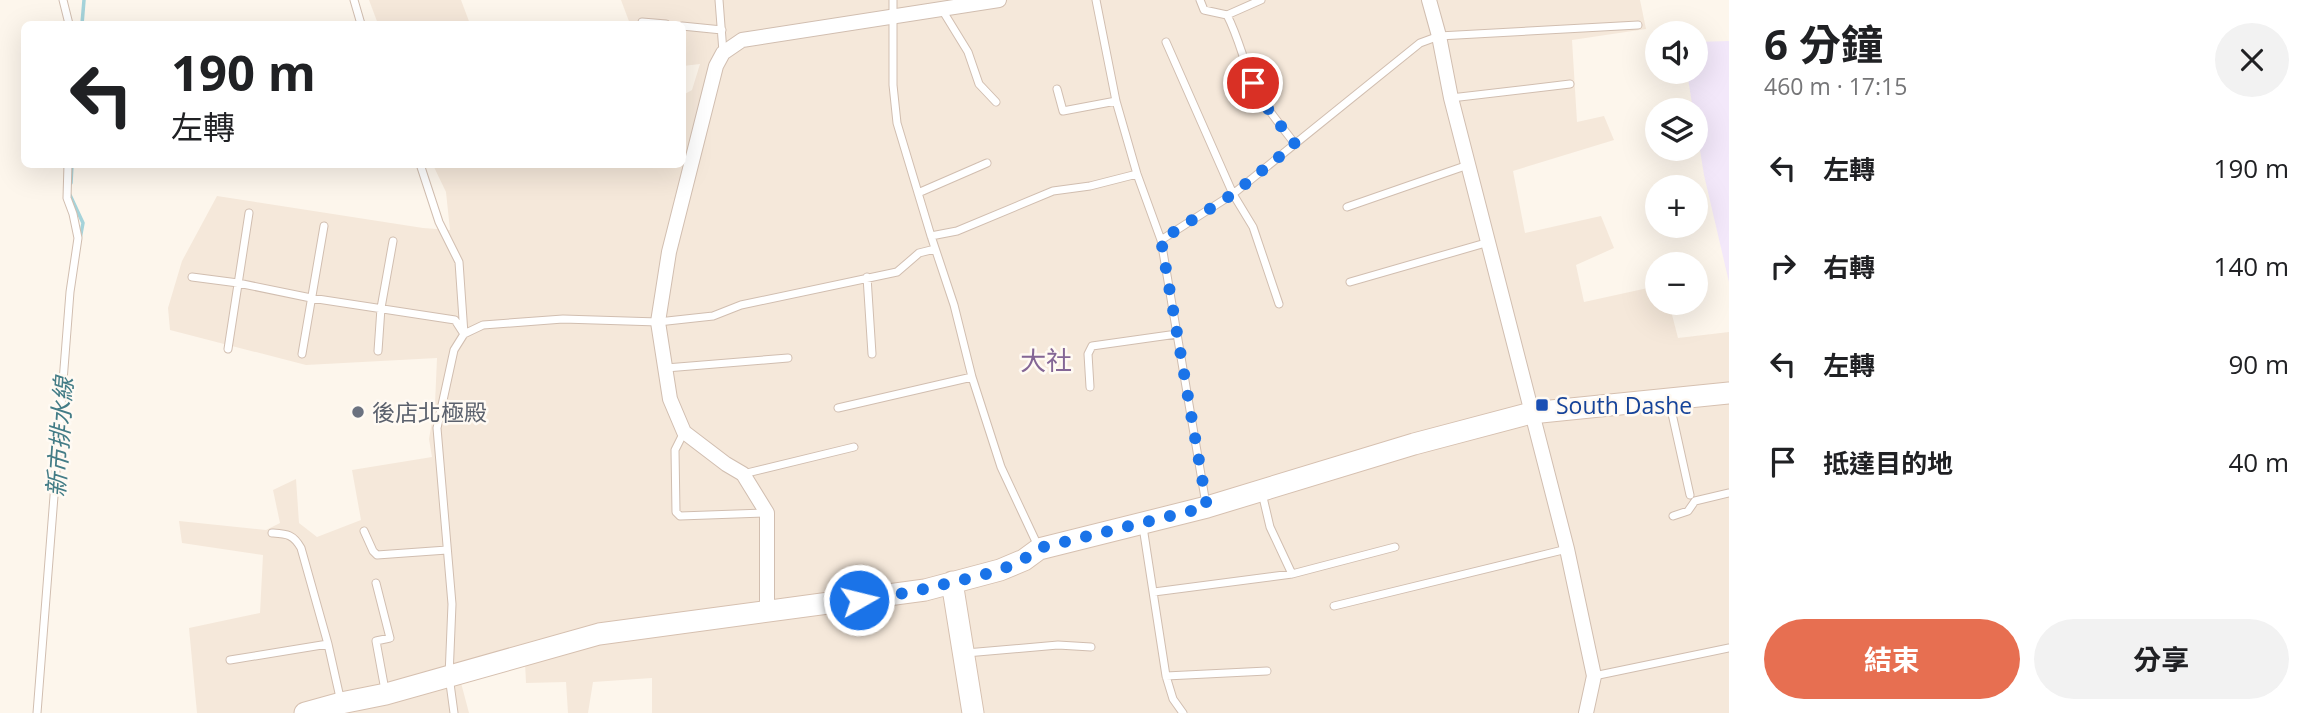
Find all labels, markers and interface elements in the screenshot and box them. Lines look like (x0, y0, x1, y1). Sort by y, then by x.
text: 6 分鐘 (1764, 15, 1883, 72)
map controls (1645, 21, 1708, 315)
button: sound (1645, 21, 1708, 84)
button: close (2215, 23, 2289, 97)
text: 190 m (171, 39, 316, 105)
icon: left (56, 49, 147, 140)
pin (1223, 53, 1283, 113)
icon: arrive (1234, 64, 1272, 102)
text: 460 m · 17:15 (1764, 70, 1907, 102)
button: layers (1645, 98, 1708, 161)
text: 左轉 (171, 105, 235, 148)
icon: left (1764, 149, 1802, 187)
text: 190 m (2214, 150, 2289, 186)
text: 左轉 (1823, 151, 1875, 187)
button: + (1645, 175, 1708, 238)
icon: right (1764, 247, 1802, 285)
text: 140 m (2214, 248, 2289, 284)
text: 右轉 (1823, 249, 1875, 285)
button: − (1645, 252, 1708, 315)
district label: 大社 (1020, 342, 1072, 378)
icon: left (1764, 345, 1802, 383)
text: 90 m (2228, 346, 2289, 382)
text: 左轉 (1823, 347, 1875, 383)
water label: 新市排水線 (38, 373, 80, 498)
place label: South Dashe (1556, 389, 1692, 421)
place label: 後店北極殿 (372, 396, 487, 428)
marker: South Dashe (1534, 397, 1550, 413)
marker: 後店北極殿 (350, 404, 366, 420)
icon: arrive (1764, 443, 1802, 481)
text: 40 m (2228, 444, 2289, 480)
text: 抵達目的地 (1823, 445, 1953, 481)
position arrow (822, 563, 896, 637)
button: 結束 (1764, 619, 2020, 699)
button: 分享 (2034, 619, 2289, 699)

